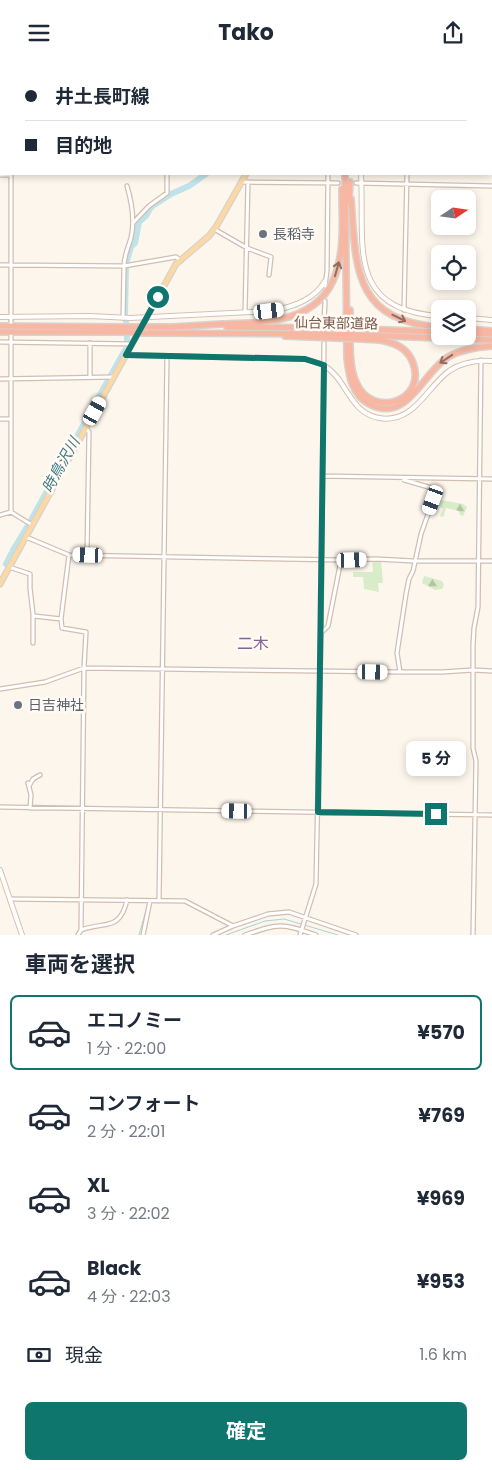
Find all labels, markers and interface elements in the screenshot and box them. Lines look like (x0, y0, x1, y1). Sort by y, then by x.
text: Tako (218, 17, 274, 48)
icon: menu (25, 19, 53, 47)
icon: share (439, 19, 467, 47)
text: 井土長町線 (55, 83, 150, 110)
text: 目的地 (55, 132, 112, 159)
north arrow (431, 190, 476, 235)
map controls (431, 190, 476, 345)
place label: 長稻寺 (273, 224, 315, 244)
marker: 長稻寺 (257, 228, 269, 240)
button: locate (431, 245, 476, 290)
one-way arrow (332, 262, 342, 278)
route start (147, 286, 169, 308)
button: layers (431, 300, 476, 345)
car (253, 302, 284, 320)
street label: 仙台東部道路 (294, 312, 378, 334)
one-way arrow (391, 313, 406, 323)
one-way arrow (439, 354, 453, 365)
car (81, 394, 108, 428)
water label: 時鳥沢川 (37, 432, 85, 496)
car (420, 483, 445, 517)
car (72, 547, 103, 563)
car (336, 552, 367, 568)
district label: 二木 (237, 632, 269, 655)
car (357, 664, 388, 680)
place label: 日吉神社 (28, 695, 84, 715)
marker: 日吉神社 (12, 699, 24, 711)
callout: 5 分 (406, 741, 466, 777)
text: 5 分 (421, 747, 451, 770)
car (221, 803, 252, 819)
route end (425, 803, 447, 825)
text: 車両を選択 (25, 949, 135, 980)
text: エコノミー (87, 1007, 182, 1034)
icon: car (27, 1010, 72, 1055)
text: ¥570 (417, 1019, 465, 1046)
text: 1 分 · 22:00 (87, 1037, 166, 1060)
text: コンフォート (87, 1090, 200, 1117)
icon: car (27, 1093, 72, 1138)
text: ¥769 (418, 1102, 465, 1129)
text: 2 分 · 22:01 (87, 1120, 165, 1143)
text: XL (87, 1172, 110, 1199)
icon: car (27, 1176, 72, 1221)
text: ¥969 (417, 1185, 465, 1212)
text: 3 分 · 22:02 (87, 1202, 170, 1225)
text: Black (87, 1255, 141, 1282)
icon: car (27, 1259, 72, 1304)
text: ¥953 (417, 1268, 465, 1295)
text: 4 分 · 22:03 (87, 1285, 171, 1308)
icon: cash (25, 1341, 53, 1369)
text: 現金 (65, 1342, 103, 1369)
text: 1.6 km (419, 1343, 467, 1366)
button: 確定 (25, 1402, 467, 1460)

